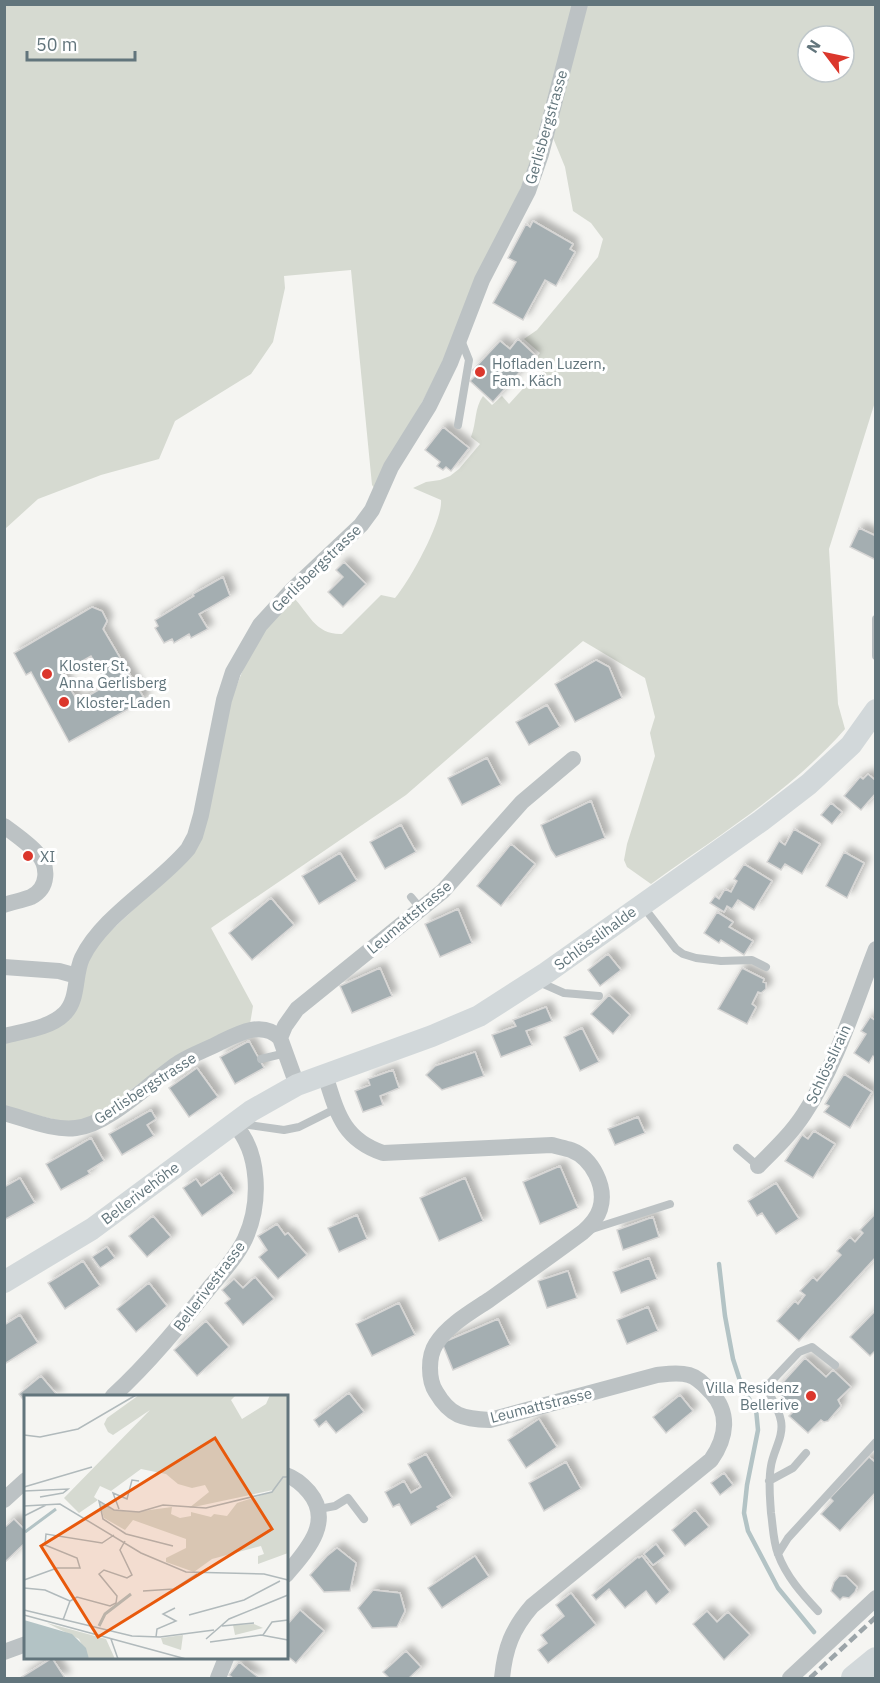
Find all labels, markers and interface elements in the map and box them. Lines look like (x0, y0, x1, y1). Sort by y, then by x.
scale bar (27, 24, 135, 62)
north arrow (796, 24, 856, 84)
text: 50 m (36, 33, 78, 56)
text: N (802, 36, 825, 56)
street label: Gerlisbergstrasse (521, 68, 571, 186)
place label: Hofladen Luzern, Fam. Käch (492, 354, 606, 390)
marker: Hofladen Luzern, Fam. Käch (473, 365, 487, 379)
street label: Gerlisbergstrasse (267, 520, 365, 616)
place label: Kloster St. Anna Gerlisberg (59, 656, 167, 692)
marker: Kloster St. Anna Gerlisberg (40, 667, 54, 681)
place label: Kloster-Laden (76, 693, 171, 712)
marker: Kloster-Laden (57, 695, 71, 709)
place label: XI (40, 847, 55, 866)
marker: XI (21, 849, 35, 863)
street label: Leumattstrasse (363, 876, 455, 958)
street label: Schlösslihalde (550, 902, 640, 974)
street label: Schlösslirain (801, 1021, 855, 1107)
street label: Gerlisbergstrasse (90, 1048, 200, 1128)
street label: Bellerivehöhe (97, 1157, 183, 1229)
street label: Bellerivestrasse (169, 1237, 249, 1335)
place label: Villa Residenz Bellerive (705, 1378, 799, 1414)
street label: Leumattstrasse (488, 1383, 594, 1427)
marker: Villa Residenz Bellerive (804, 1389, 818, 1403)
inset map (24, 1395, 288, 1659)

